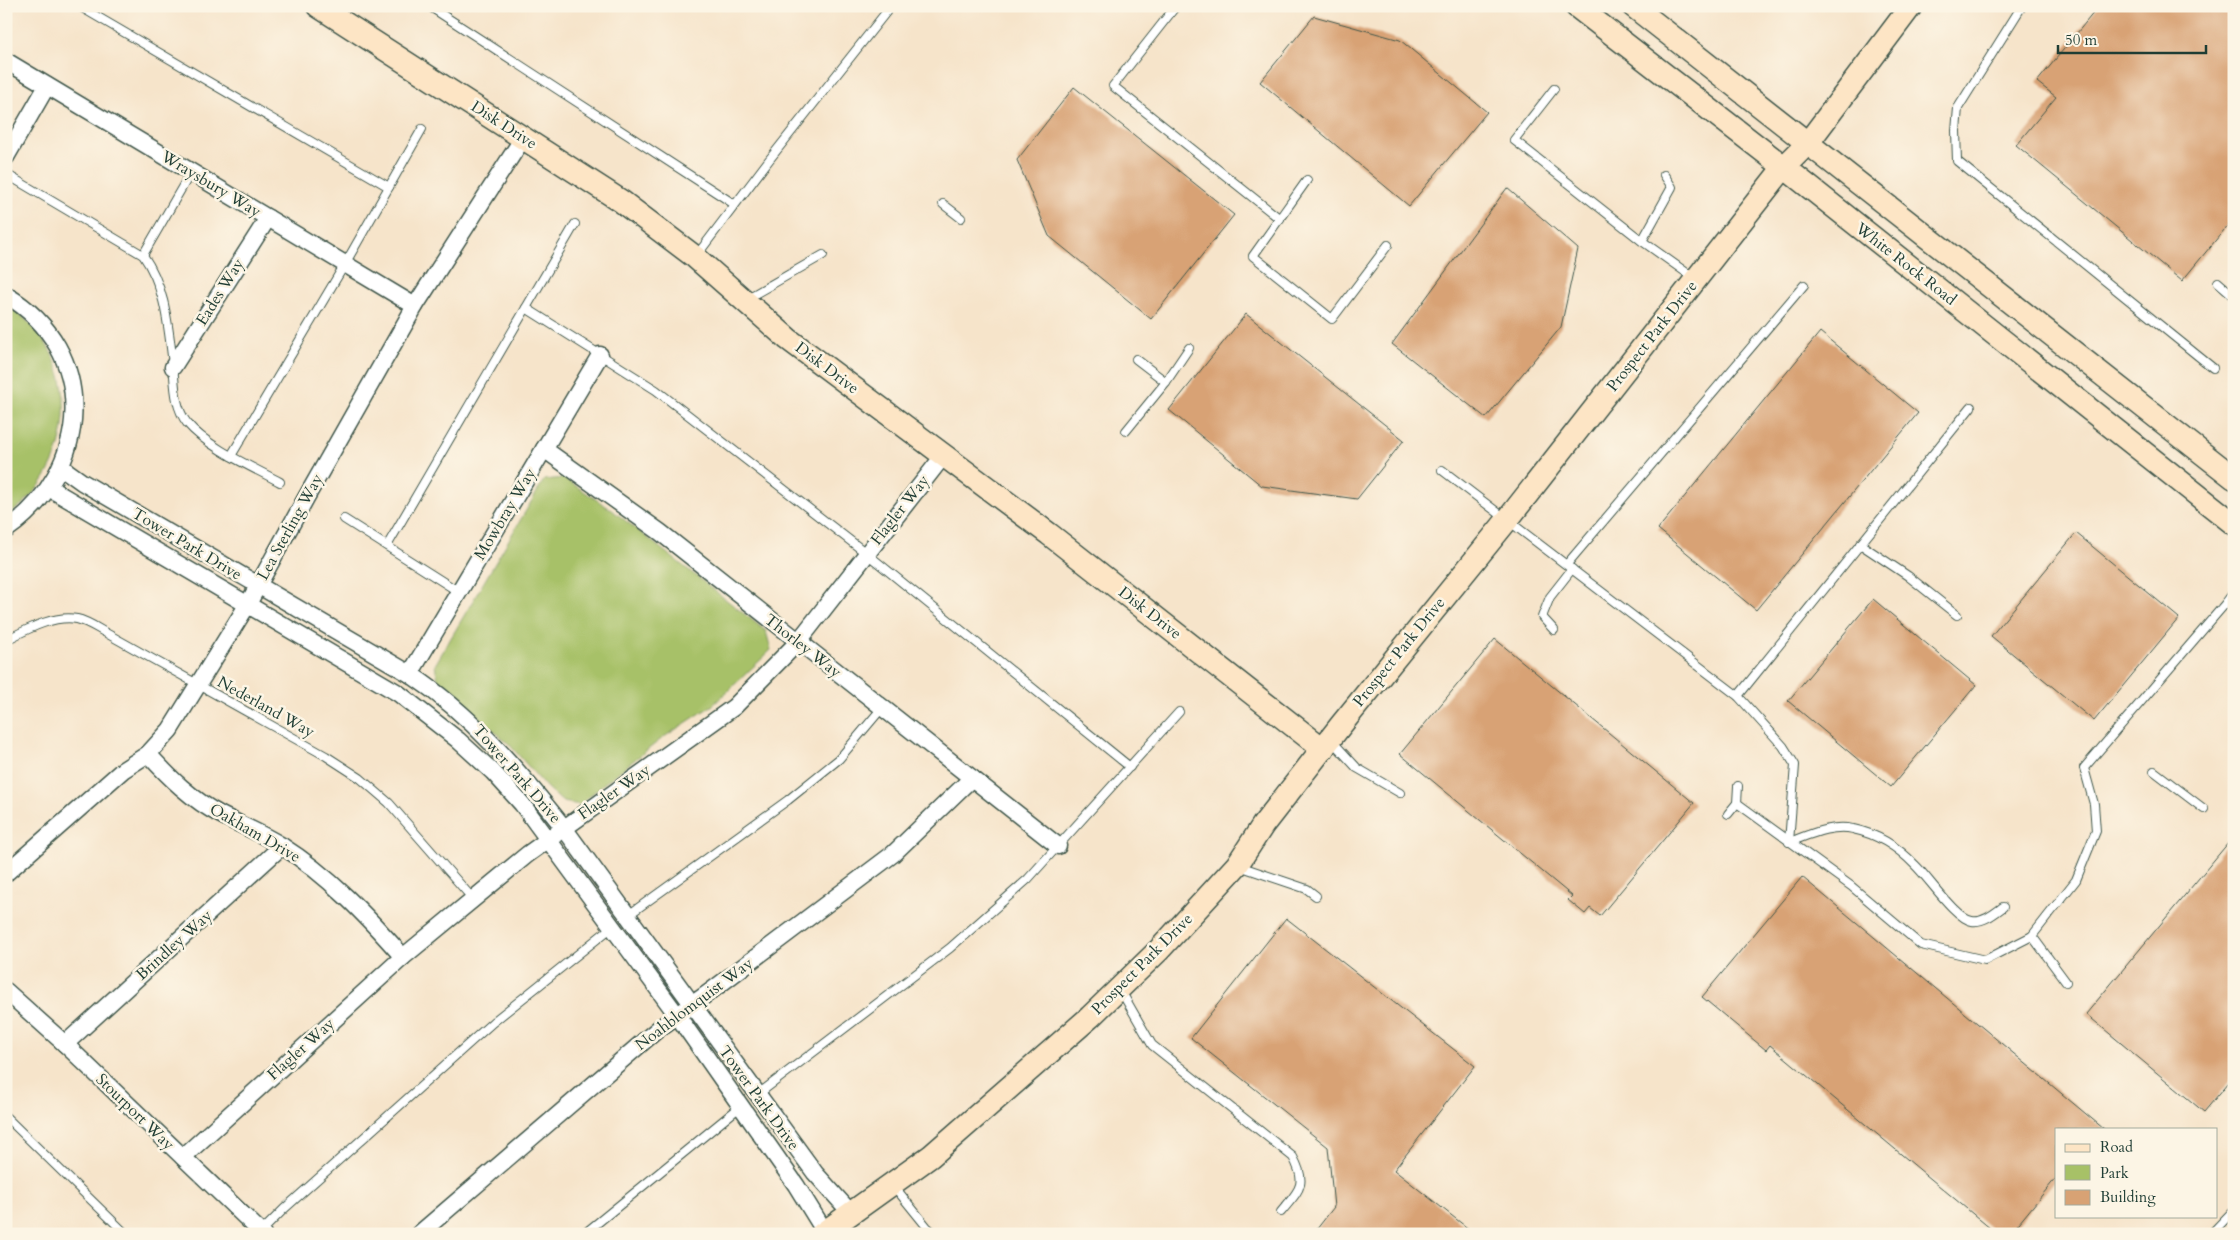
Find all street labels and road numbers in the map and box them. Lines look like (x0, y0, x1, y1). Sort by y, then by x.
street label: Disk Drive (467, 96, 541, 154)
street label: Wraysbury Way (156, 145, 266, 223)
street label: White Rock Road (1850, 217, 1961, 311)
street label: Eades Way (191, 254, 250, 330)
street label: Prospect Park Drive (1602, 276, 1702, 396)
street label: Disk Drive (791, 337, 863, 399)
street label: Mowbray Way (469, 463, 541, 564)
street label: Lea Sterling Way (252, 469, 329, 584)
street label: Flagler Way (866, 470, 935, 550)
street label: Tower Park Drive (128, 503, 246, 585)
street label: Disk Drive (1114, 581, 1186, 645)
street label: Prospect Park Drive (1348, 592, 1450, 712)
street label: Thorley Way (760, 609, 847, 683)
street label: Nederland Way (213, 671, 319, 743)
street label: Tower Park Drive (468, 720, 566, 828)
street label: Flagler Way (573, 759, 655, 825)
street label: Oakham Drive (206, 798, 304, 868)
street label: Brindley Way (131, 904, 217, 985)
street label: Prospect Park Drive (1086, 908, 1198, 1020)
street label: Noahblomquist Way (631, 952, 758, 1056)
street label: Flagler Way (263, 1012, 340, 1085)
street label: Tower Park Drive (714, 1041, 804, 1155)
street label: Stourport Way (91, 1069, 180, 1156)

